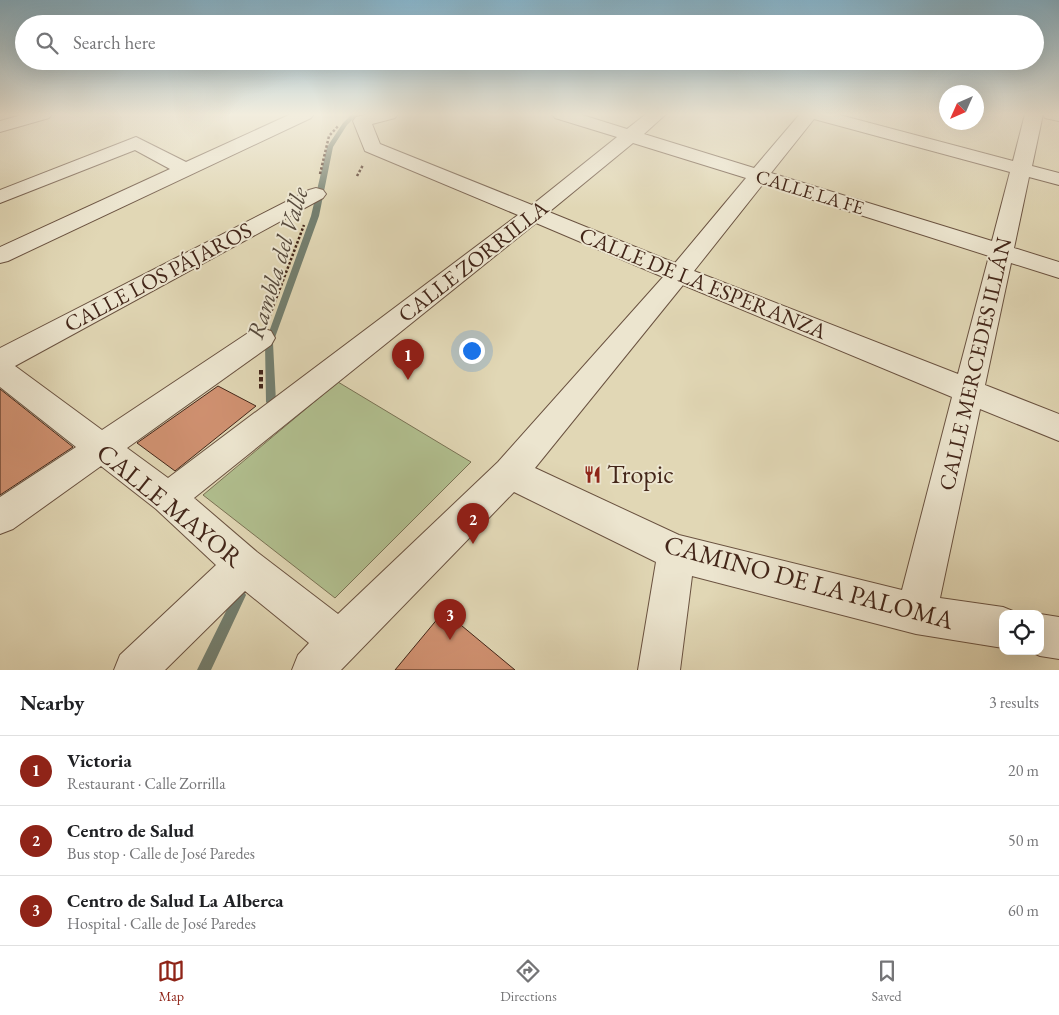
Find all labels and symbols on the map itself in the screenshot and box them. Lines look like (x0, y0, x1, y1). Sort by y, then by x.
north arrow (939, 85, 984, 130)
street label: CALLE LA FE (753, 164, 867, 220)
water label: Rambla del Valle (239, 182, 315, 343)
street label: CALLE ZORRILLA (392, 193, 555, 329)
street label: CALLE LOS PÁJAROS (59, 215, 257, 339)
street label: CALLE DE LA ESPERANZA (575, 220, 832, 346)
street label: CALLE MERCEDES ILLÁN (932, 234, 1018, 493)
your location (459, 338, 485, 364)
pin: 1 (392, 339, 424, 380)
street label: CALLE MAYOR (90, 435, 251, 575)
place label: Tropic (607, 457, 674, 491)
restaurant icon: Tropic (583, 464, 603, 484)
pin: 2 (457, 503, 489, 544)
street label: CAMINO DE LA PALOMA (660, 527, 959, 637)
pin: 3 (434, 599, 466, 640)

